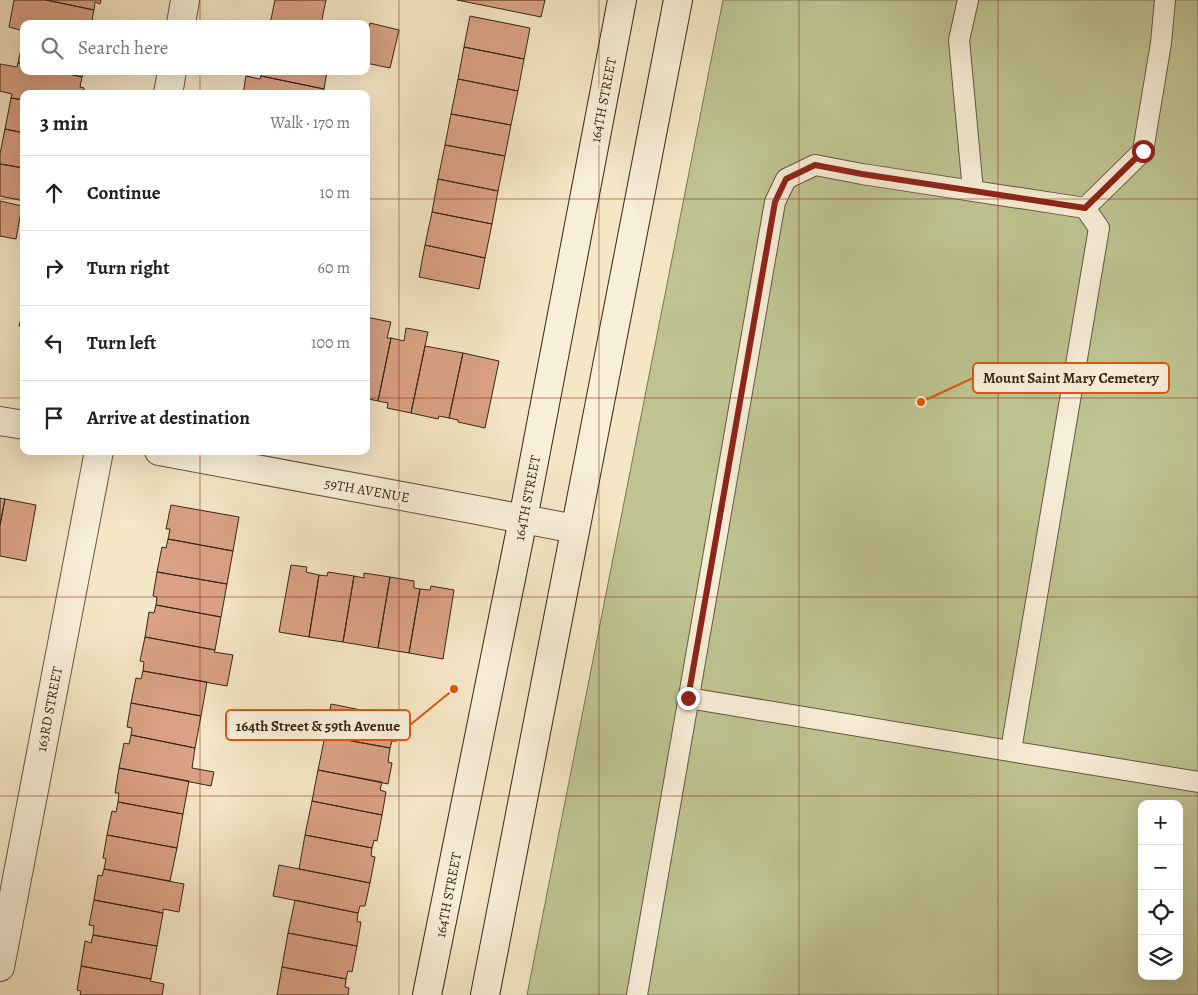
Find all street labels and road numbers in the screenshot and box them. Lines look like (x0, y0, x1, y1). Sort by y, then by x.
street label: 164TH STREET (586, 56, 621, 144)
street label: 164TH STREET (510, 454, 545, 542)
street label: 59TH AVENUE (323, 474, 411, 507)
street label: 163RD STREET (32, 665, 67, 753)
street label: 164TH STREET (431, 851, 466, 939)

